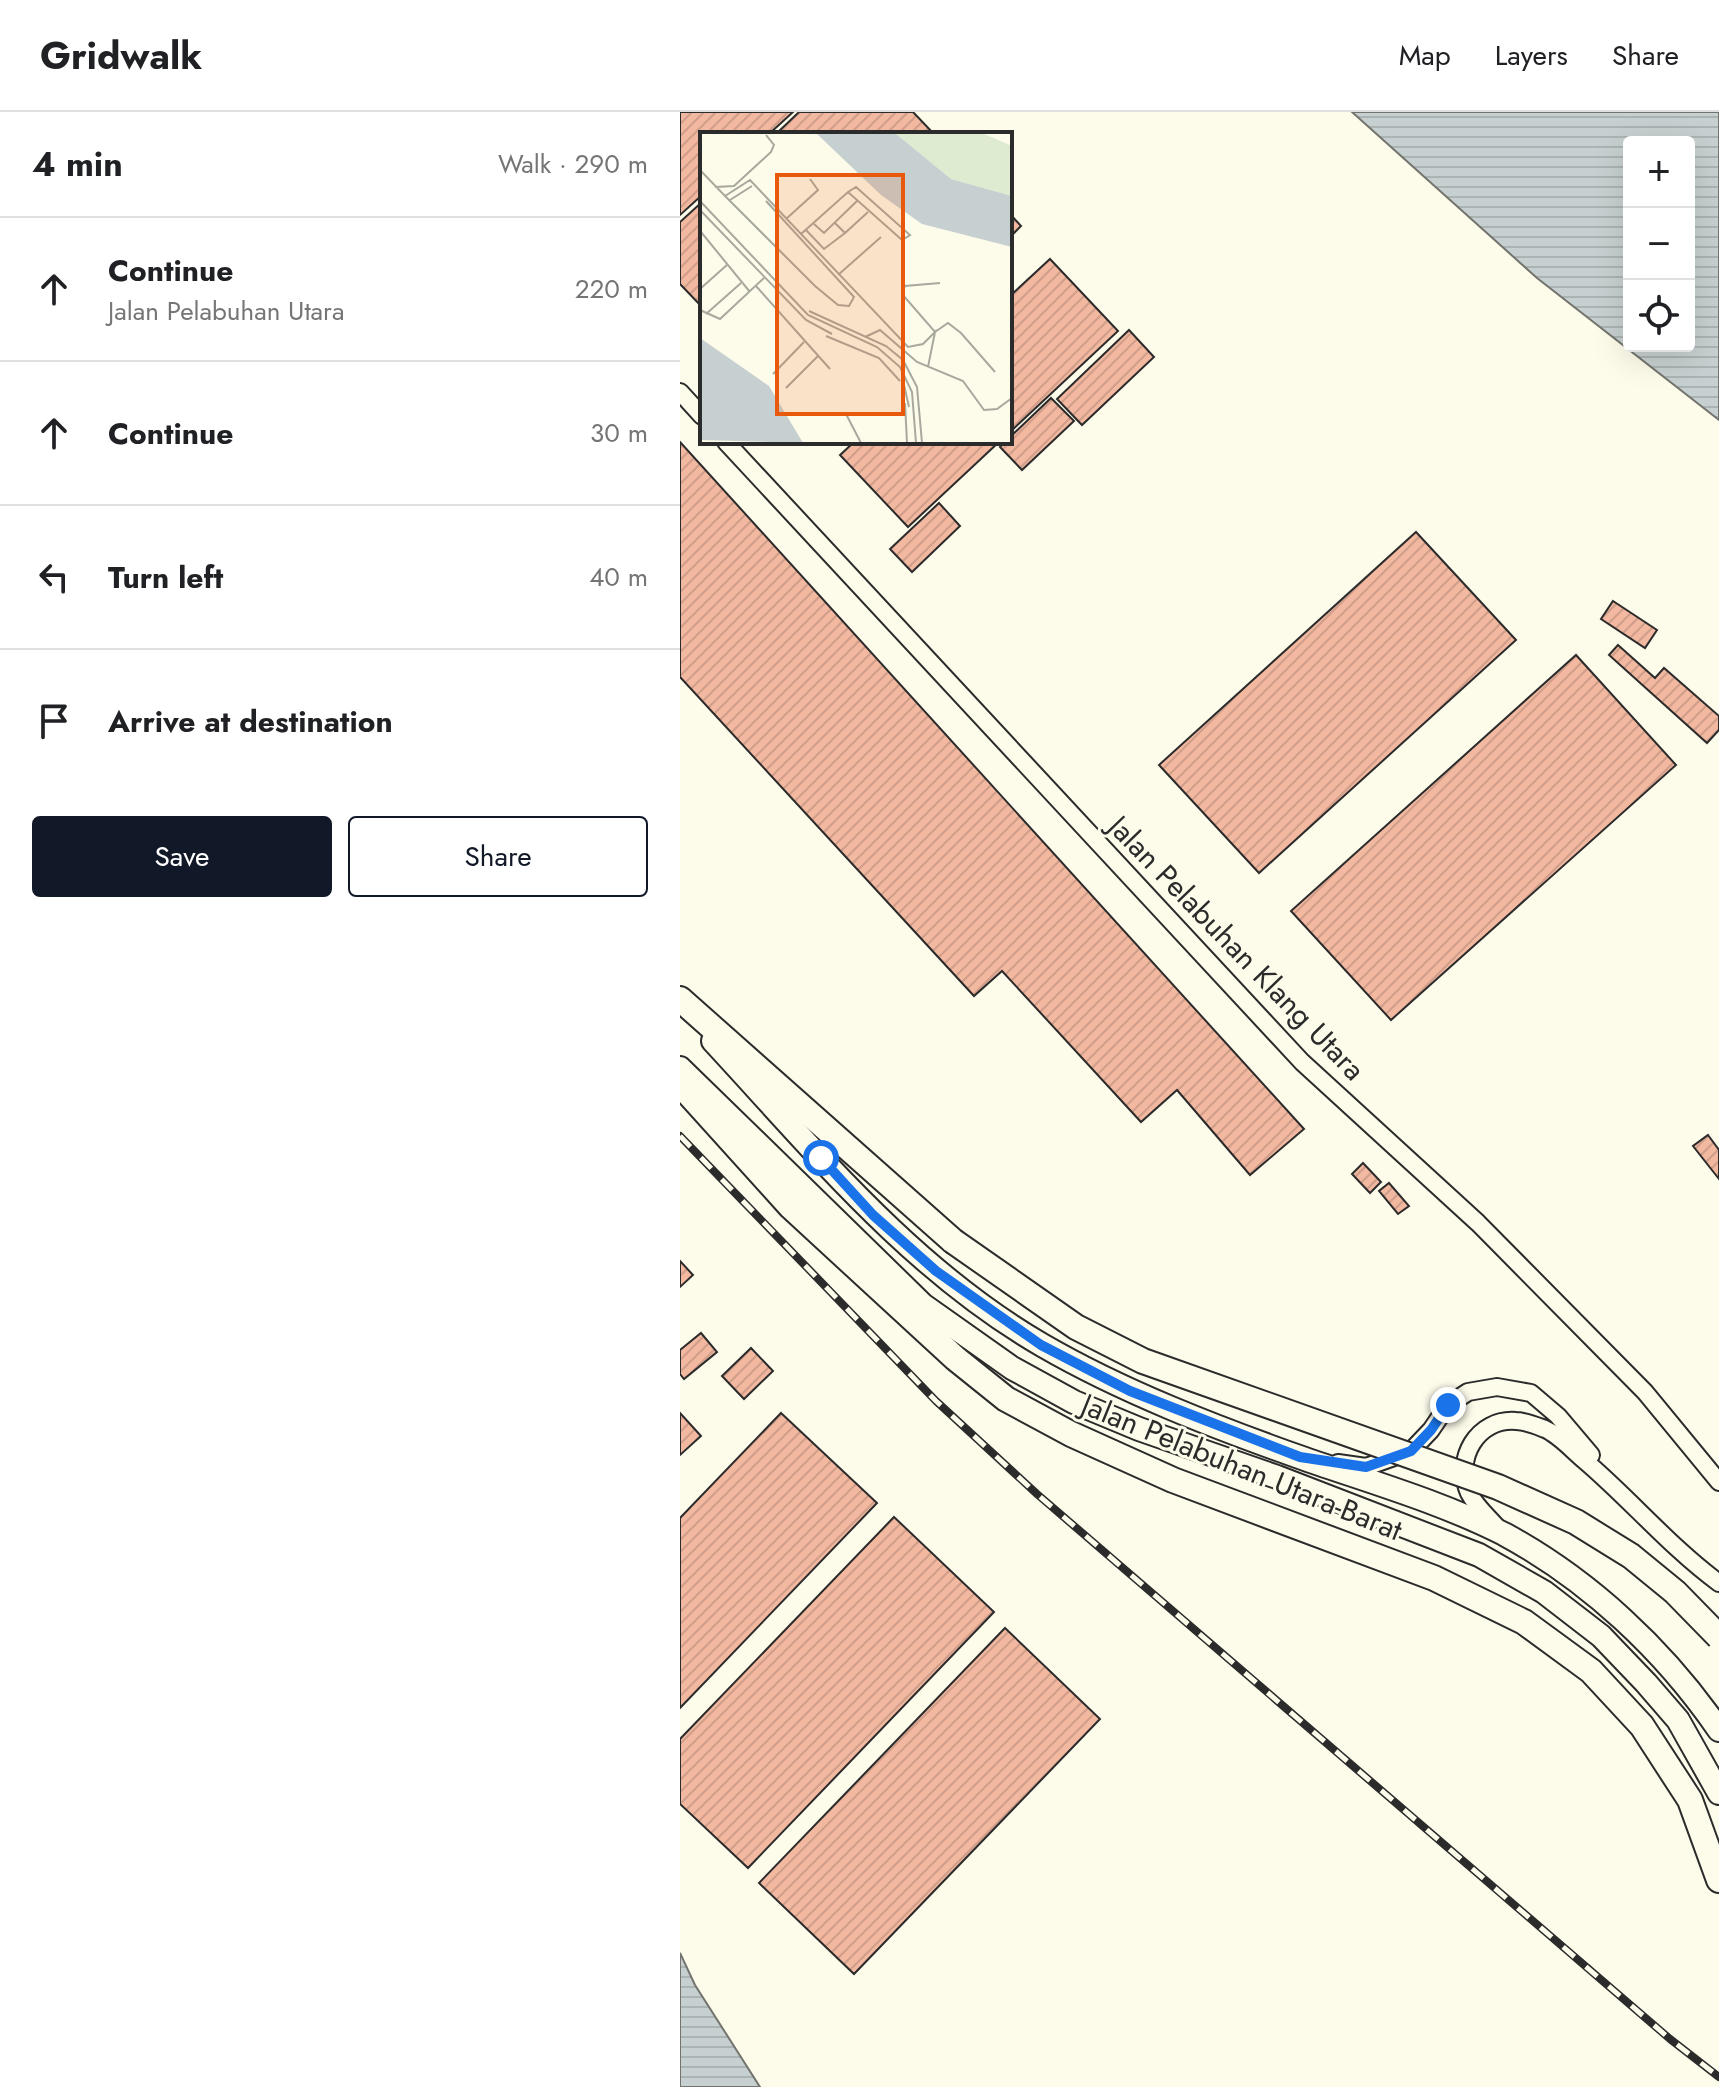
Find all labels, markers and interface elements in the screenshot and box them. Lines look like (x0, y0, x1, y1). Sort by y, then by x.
text: Gridwalk (40, 28, 202, 83)
text: Map (1399, 35, 1451, 76)
text: Layers (1495, 35, 1568, 76)
text: Share (1612, 35, 1679, 76)
inset map (700, 132, 1012, 444)
map controls (1623, 136, 1695, 352)
button: + (1623, 136, 1695, 208)
text: 4 min (32, 140, 123, 189)
text: Walk · 290 m (498, 145, 648, 183)
button: − (1623, 208, 1695, 280)
text: Continue (108, 249, 234, 292)
icon: ahead (32, 267, 76, 311)
text: 220 m (575, 270, 648, 308)
button: locate (1623, 280, 1695, 352)
text: Jalan Pelabuhan Utara (108, 292, 345, 330)
icon: ahead (32, 411, 76, 455)
text: Continue (108, 412, 234, 455)
text: 30 m (590, 414, 648, 452)
icon: left (32, 555, 76, 599)
text: Turn left (108, 556, 223, 599)
text: 40 m (589, 558, 648, 596)
icon: arrive (32, 699, 76, 743)
text: Arrive at destination (108, 700, 393, 743)
street label: Jalan Pelabuhan Klang Utara (1096, 803, 1375, 1090)
button: Save (32, 816, 332, 897)
button: Share (348, 816, 648, 897)
route start (803, 1140, 839, 1176)
street label: Jalan Pelabuhan Utara-Barat (1072, 1381, 1409, 1551)
route end (1430, 1387, 1466, 1423)

